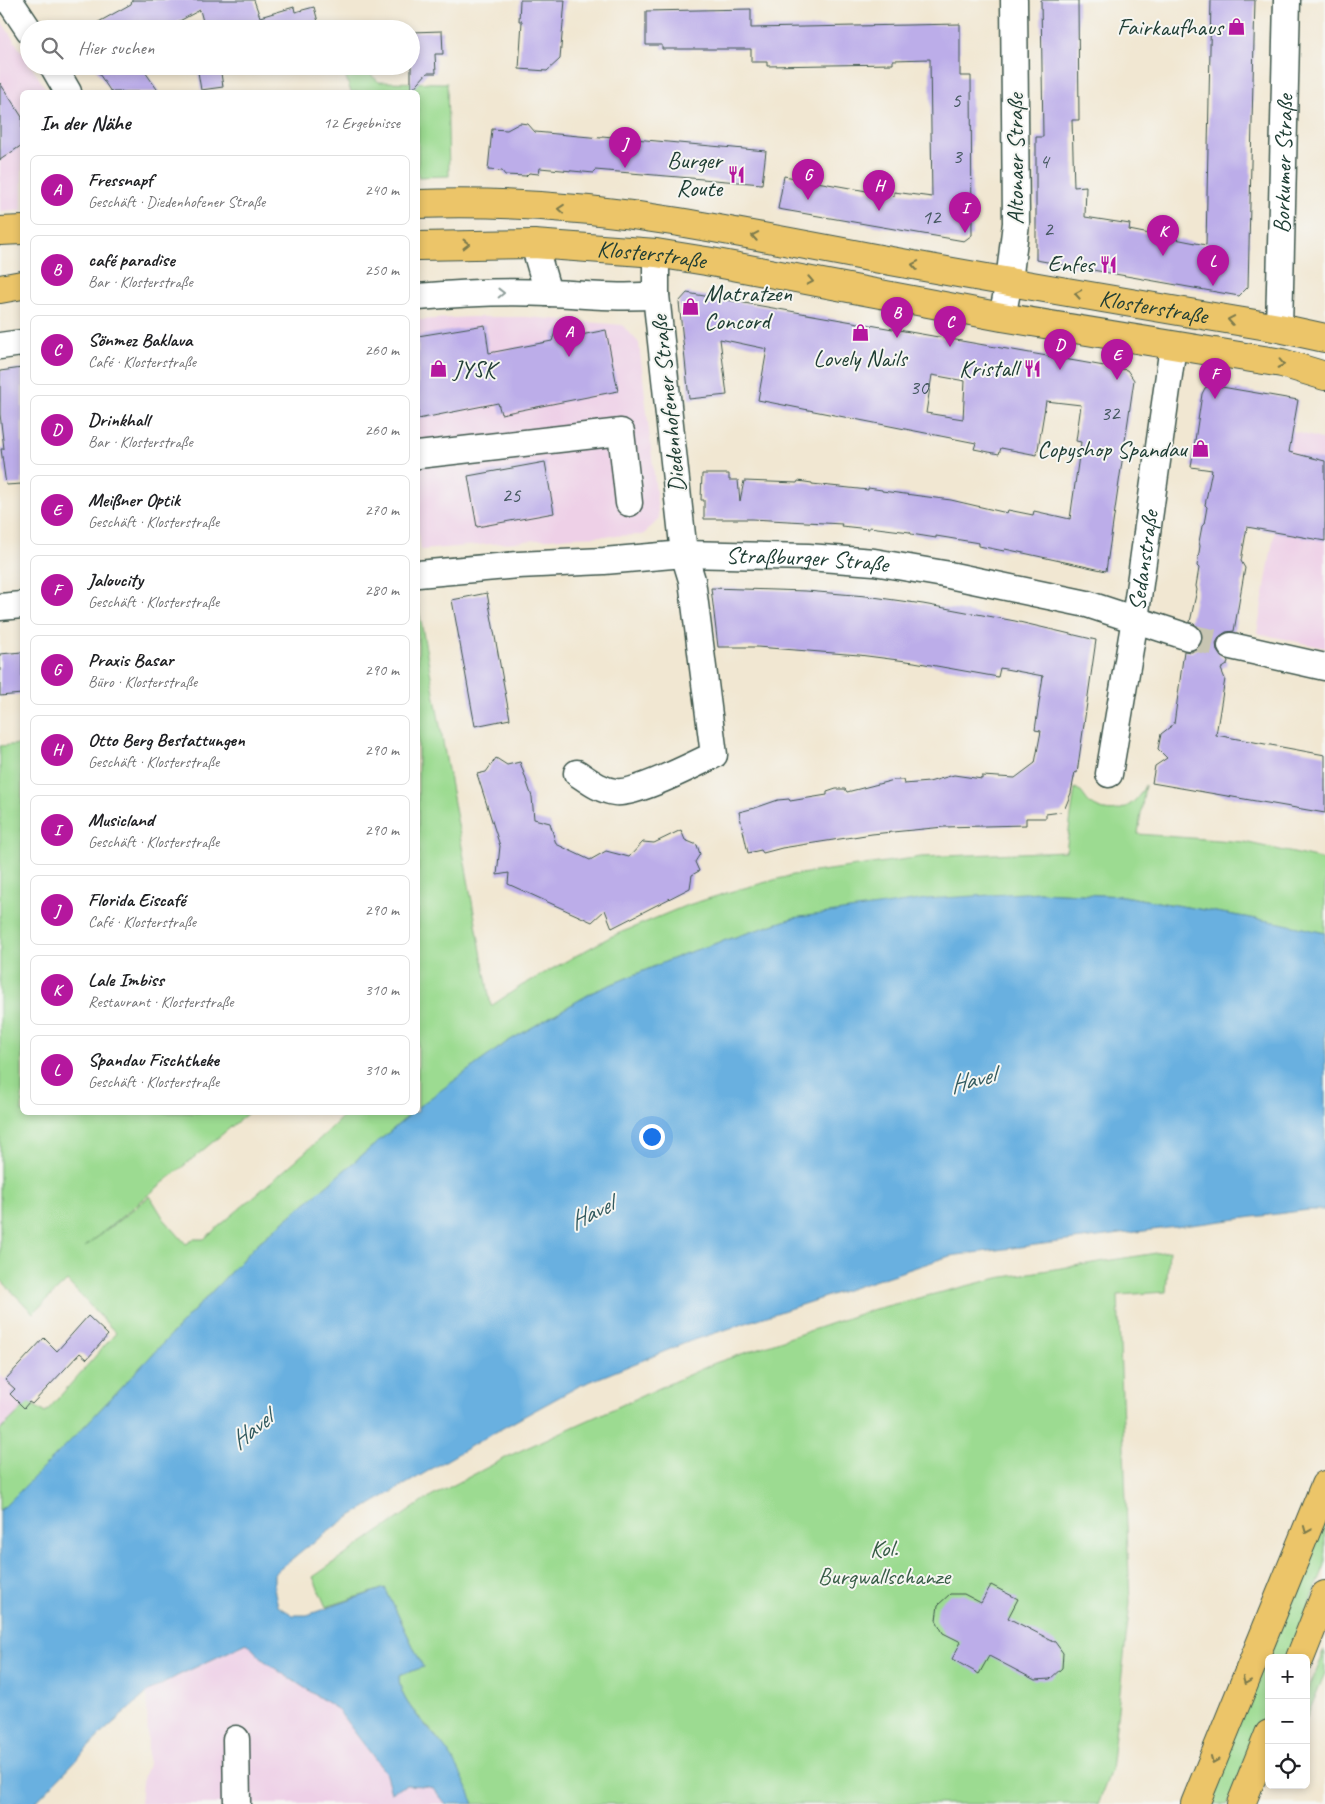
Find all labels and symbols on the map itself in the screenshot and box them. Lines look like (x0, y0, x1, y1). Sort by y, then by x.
place label: Fairkaufhaus (1117, 12, 1225, 42)
shop icon: Fairkaufhaus (1227, 17, 1247, 37)
house number: 5 (951, 87, 962, 113)
street label: Altonaer Straße (1000, 91, 1030, 225)
street label: Borkumer Straße (1266, 92, 1300, 234)
pin: J (609, 127, 641, 168)
house number: 3 (952, 143, 963, 169)
place label: Burger Route (667, 145, 724, 203)
house number: 4 (1039, 148, 1051, 174)
pin: G (792, 159, 824, 200)
restaurant icon: Burger Route (726, 164, 746, 184)
pin: H (863, 170, 895, 211)
pin: I (949, 192, 981, 233)
one-way arrow (557, 204, 565, 215)
house number: 12 (922, 204, 942, 230)
pin: K (1147, 215, 1179, 256)
house number: 2 (1043, 216, 1054, 242)
one-way arrow (750, 231, 759, 241)
street label: Klosterstraße (596, 234, 710, 276)
one-way arrow (462, 239, 470, 249)
pin: L (1197, 245, 1229, 286)
place label: Enfes (1048, 249, 1096, 279)
restaurant icon: Enfes (1098, 254, 1118, 274)
one-way arrow (910, 260, 919, 271)
one-way arrow (806, 275, 815, 285)
place label: Matratzen Concord (704, 278, 792, 336)
street label: Klosterstraße (1097, 283, 1212, 331)
one-way arrow (498, 288, 505, 298)
one-way arrow (1074, 290, 1083, 300)
shop icon: Matratzen Concord (680, 297, 700, 317)
pin: B (881, 297, 913, 338)
pin: C (934, 306, 966, 347)
street label: Diedenhofener Straße (644, 312, 692, 494)
pin: A (553, 316, 585, 357)
one-way arrow (1226, 316, 1235, 326)
shop icon: Lovely Nails (850, 322, 870, 342)
pin: D (1044, 329, 1076, 370)
pin: E (1101, 339, 1133, 380)
place label: Lovely Nails (813, 343, 909, 373)
place label: Kristall (959, 353, 1022, 383)
place label: JYSK (452, 354, 501, 384)
restaurant icon: Kristall (1022, 358, 1042, 378)
pin: F (1199, 358, 1231, 399)
one-way arrow (1277, 358, 1286, 369)
shop icon: JYSK (429, 359, 449, 379)
house number: 30 (910, 374, 930, 400)
house number: 32 (1101, 400, 1121, 426)
place label: Copyshop Spandau (1037, 434, 1189, 464)
shop icon: Copyshop Spandau (1191, 439, 1211, 459)
house number: 25 (502, 482, 522, 508)
street label: Sedanstraße (1121, 507, 1165, 613)
street label: Straßburger Straße (725, 540, 893, 580)
water label: Havel (946, 1057, 1005, 1101)
your location (639, 1124, 665, 1150)
water label: Havel (564, 1185, 625, 1237)
water label: Havel (223, 1399, 285, 1457)
one-way arrow (1303, 1525, 1313, 1534)
park label: Kol. Burgwallschanze (818, 1533, 952, 1591)
one-way arrow (1242, 1676, 1252, 1685)
one-way arrow (1209, 1755, 1220, 1764)

